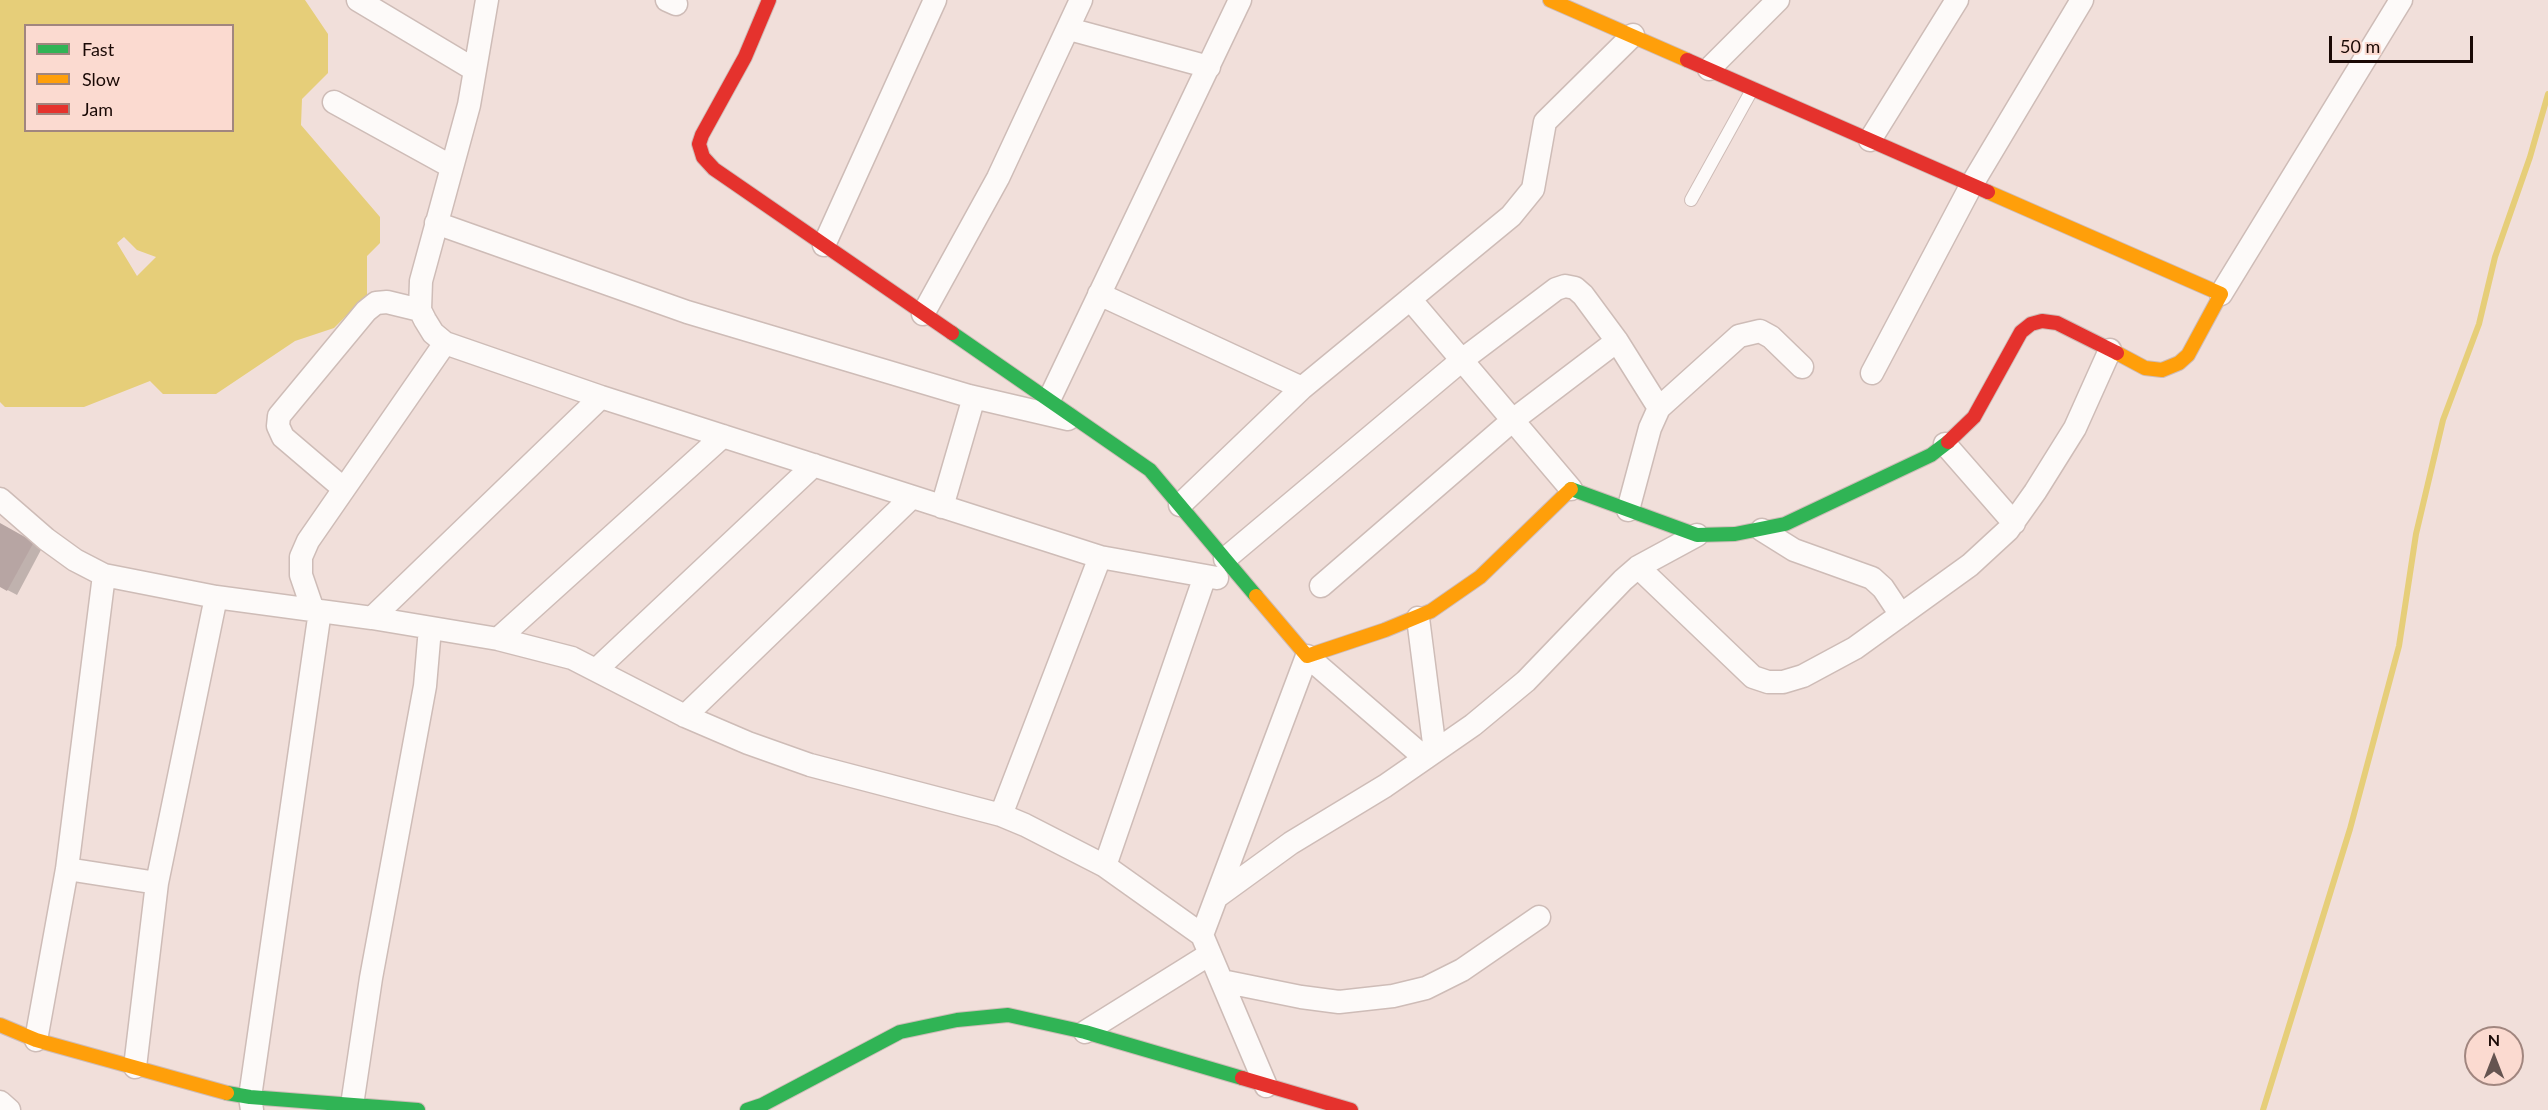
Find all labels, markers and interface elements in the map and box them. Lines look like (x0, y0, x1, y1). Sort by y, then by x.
legend (24, 24, 234, 132)
scale bar (2332, 24, 2476, 62)
text: 50 m (2340, 35, 2380, 57)
text: Fast (82, 38, 114, 60)
text: Slow (82, 68, 120, 90)
text: Jam (82, 98, 113, 120)
north arrow (2464, 1026, 2524, 1086)
text: N (2488, 1030, 2500, 1049)

